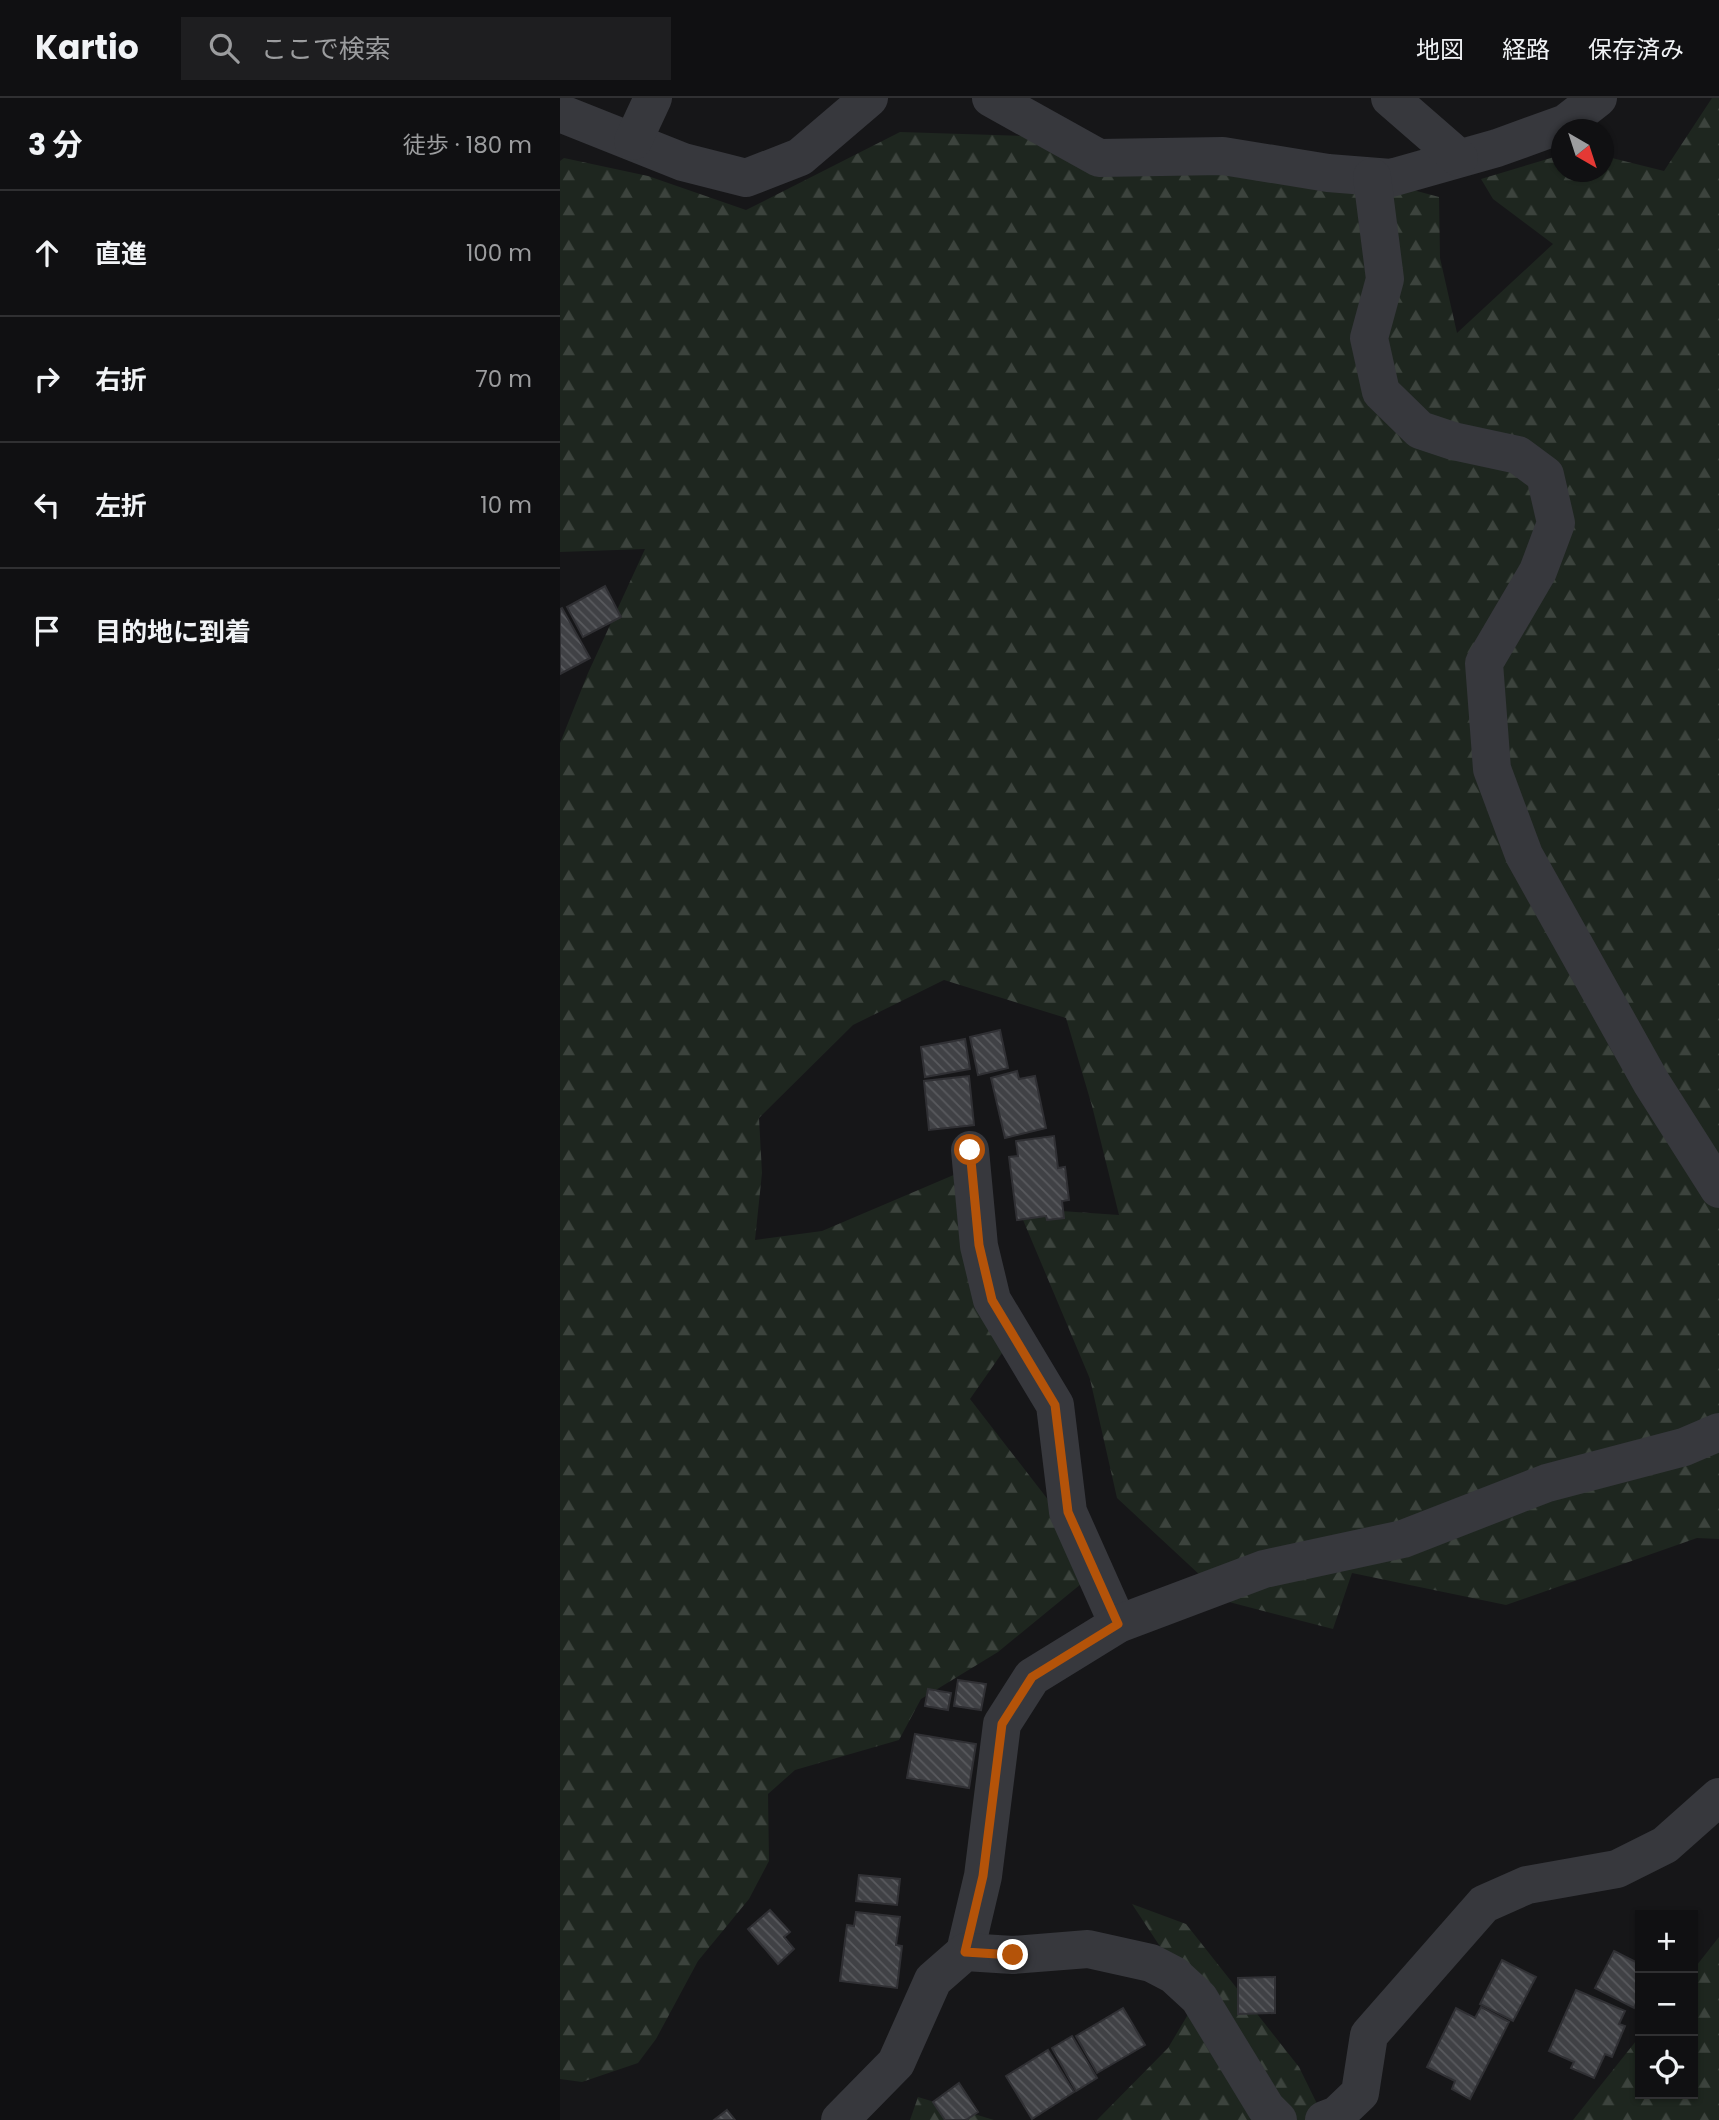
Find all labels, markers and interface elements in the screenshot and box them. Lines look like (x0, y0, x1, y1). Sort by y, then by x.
search box (181, 17, 671, 80)
text: Kartio (35, 24, 139, 71)
icon: search (205, 29, 243, 67)
text: ここで検索 (261, 31, 391, 67)
text: 地図 (1416, 33, 1464, 66)
text: 経路 (1502, 33, 1550, 66)
text: 保存済み (1588, 33, 1684, 66)
north arrow (1551, 119, 1614, 182)
text: 3 分 (28, 123, 83, 166)
text: 徒歩 · 180 m (403, 129, 532, 161)
icon: ahead (28, 234, 66, 272)
text: 直進 (95, 236, 147, 272)
text: 100 m (466, 237, 532, 269)
icon: right (28, 360, 66, 398)
text: 右折 (95, 362, 147, 398)
text: 70 m (475, 363, 532, 395)
icon: left (28, 486, 66, 524)
text: 左折 (95, 488, 147, 524)
text: 10 m (480, 489, 532, 521)
icon: arrive (28, 612, 66, 650)
text: 目的地に到着 (95, 614, 251, 650)
route start (954, 1134, 985, 1165)
map controls (1635, 1910, 1698, 2099)
button: + (1635, 1910, 1698, 1973)
route end (997, 1939, 1028, 1970)
button: − (1635, 1973, 1698, 2036)
button: locate (1635, 2036, 1698, 2099)

